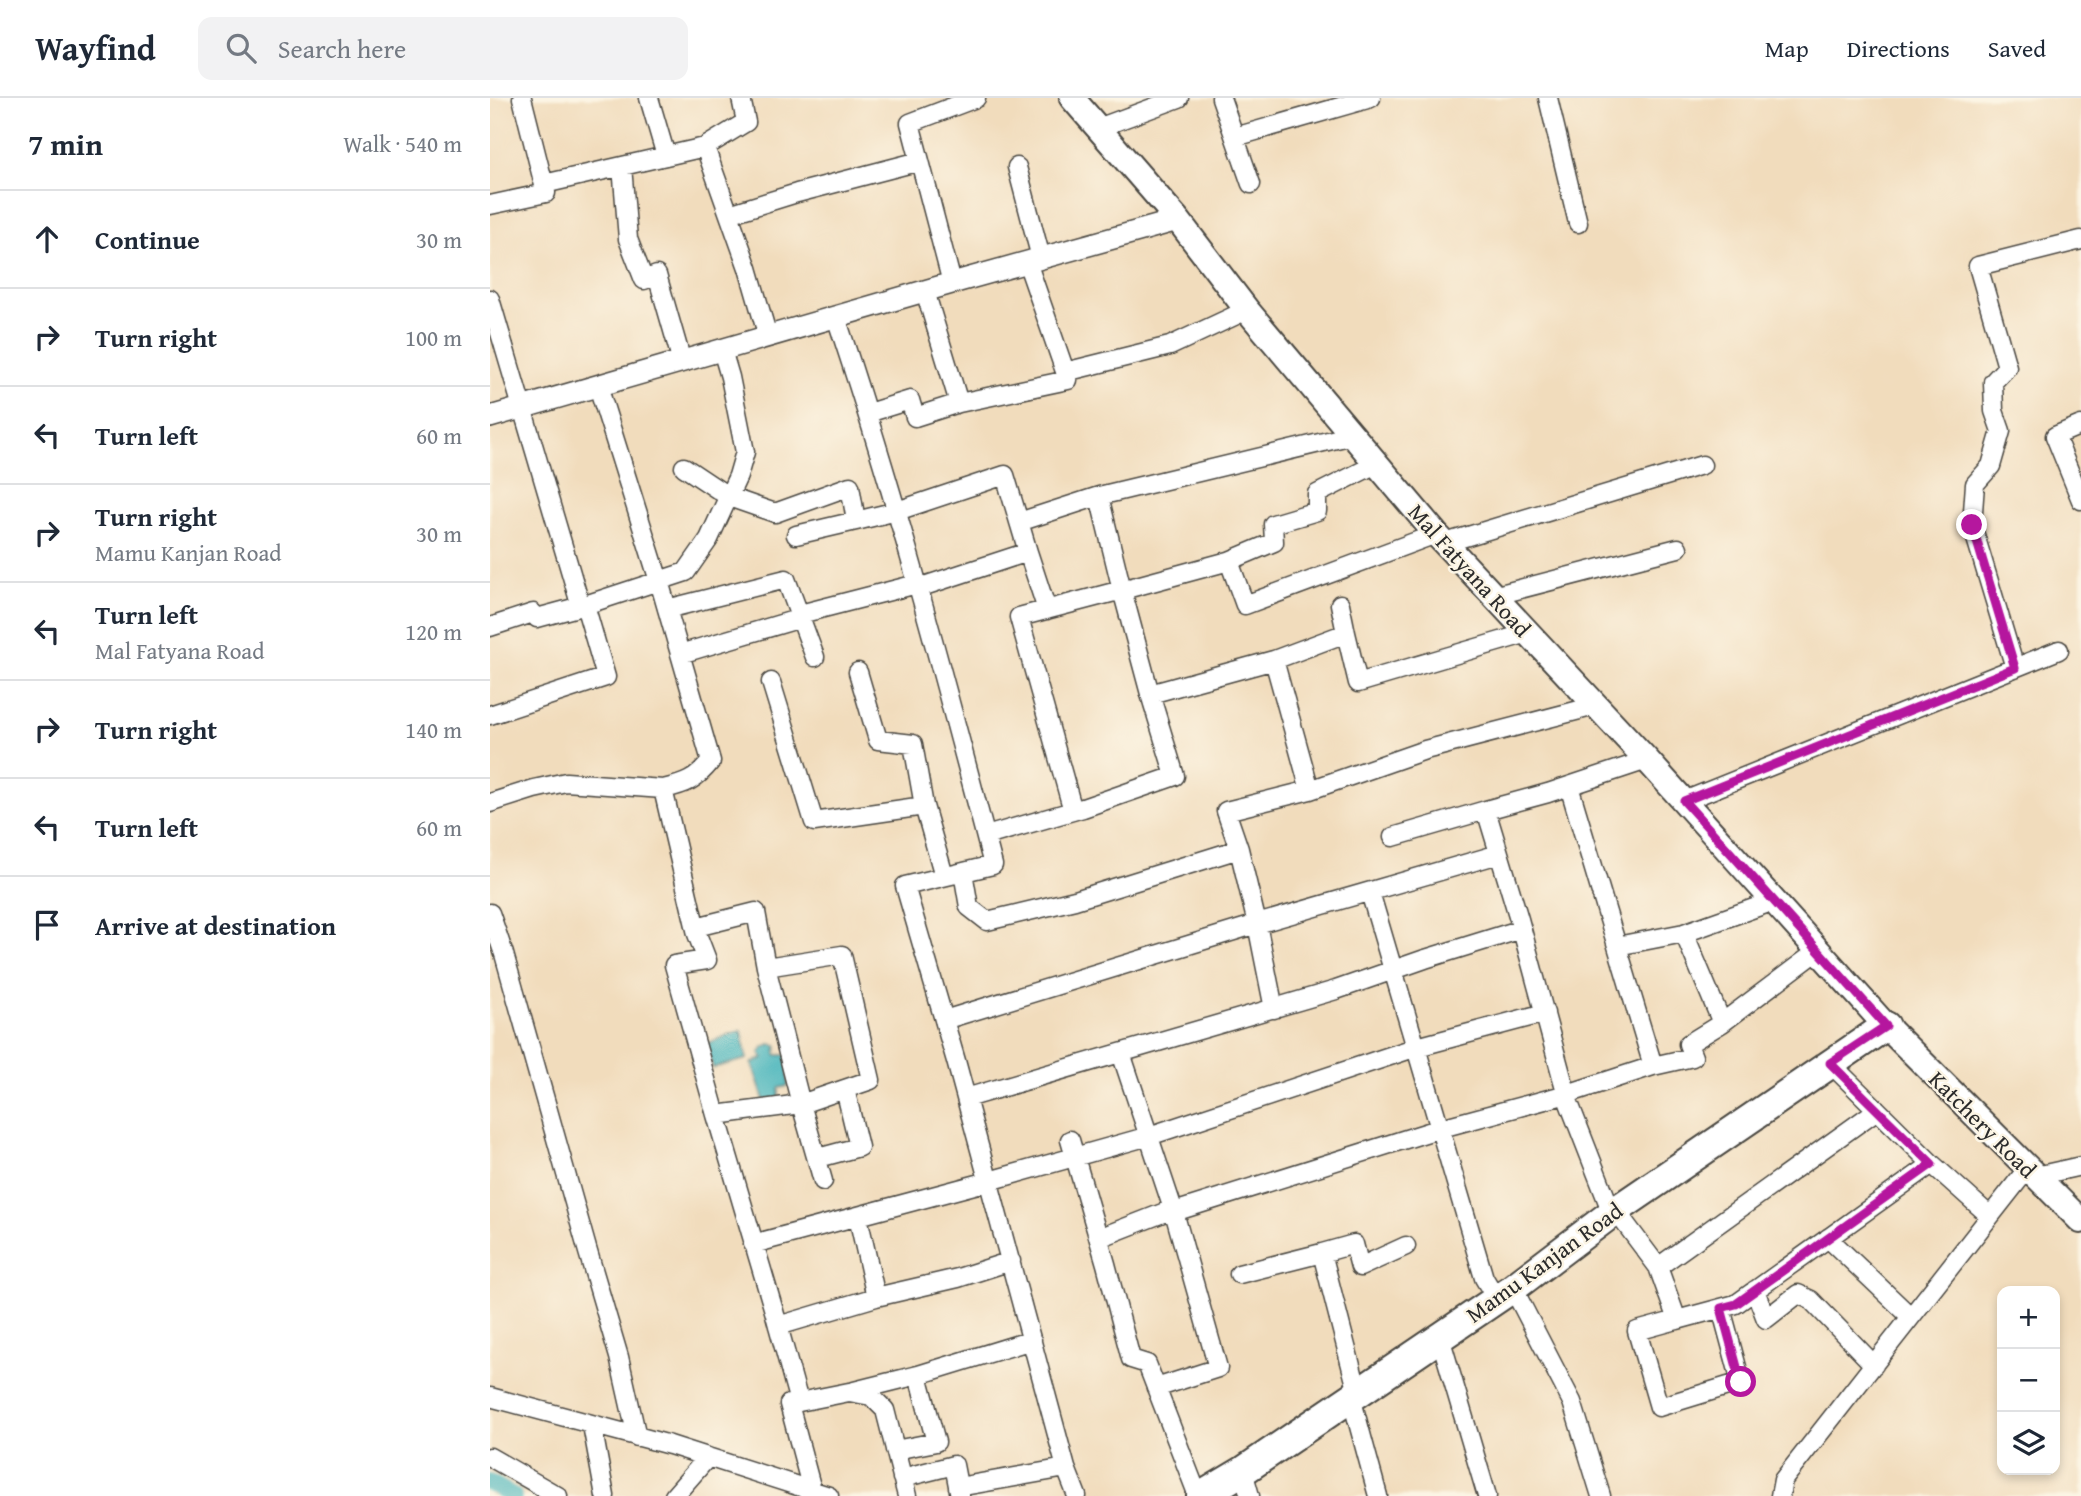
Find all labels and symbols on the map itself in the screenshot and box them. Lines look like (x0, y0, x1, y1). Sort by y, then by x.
street label: Mal Fatyana Road (1401, 496, 1539, 645)
route end (1956, 509, 1987, 540)
street label: Katchery Road (1922, 1063, 2045, 1186)
street label: Mamu Kanjan Road (1459, 1193, 1630, 1330)
route start (1725, 1366, 1756, 1397)

